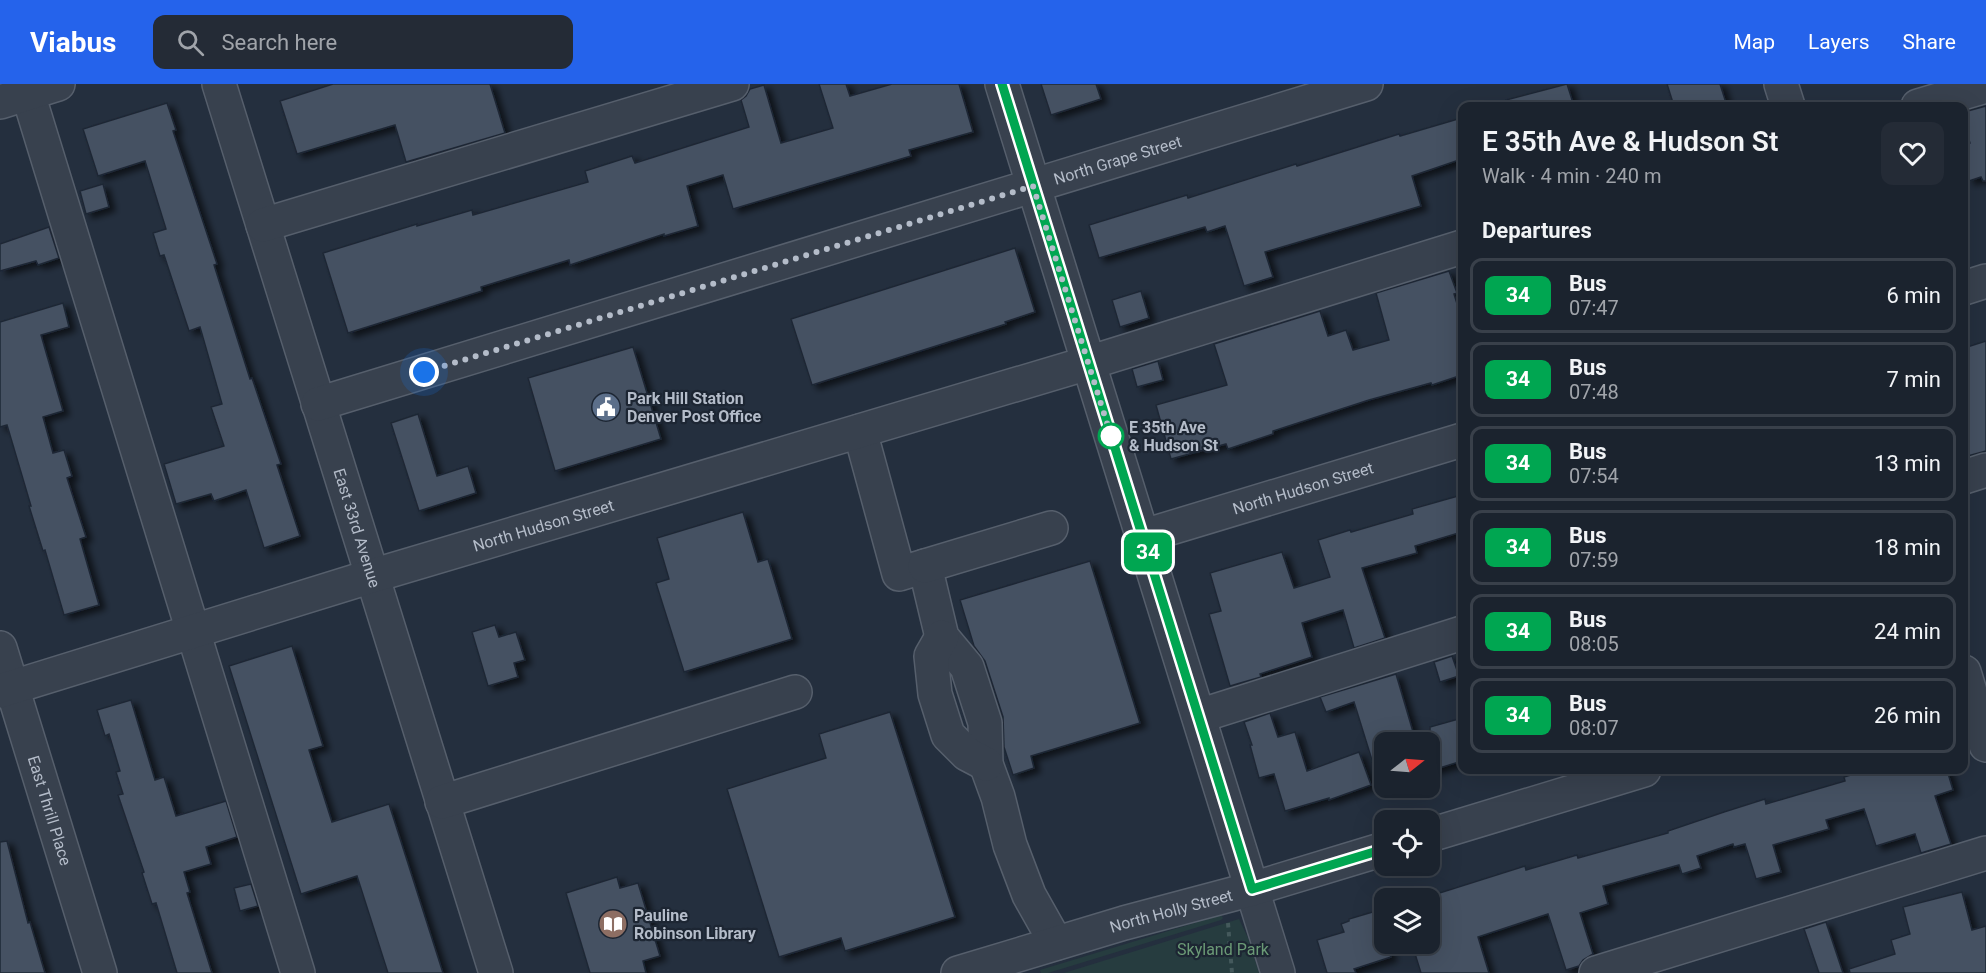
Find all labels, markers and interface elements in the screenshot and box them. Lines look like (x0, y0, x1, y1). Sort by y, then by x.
search box (153, 15, 573, 69)
text: Viabus (30, 26, 117, 59)
icon: search (174, 26, 207, 59)
text: Search here (222, 30, 337, 55)
text: Map (1733, 30, 1775, 54)
text: Layers (1808, 30, 1869, 54)
text: Share (1902, 30, 1956, 54)
button: heart (1881, 122, 1944, 185)
text: E 35th Ave & Hudson St (1482, 125, 1778, 158)
street label: North Grape Street (1051, 131, 1184, 188)
text: Walk · 4 min · 240 m (1482, 164, 1661, 188)
text: Departures (1482, 218, 1592, 243)
text: Bus (1569, 271, 1607, 296)
text: 34 (1506, 283, 1530, 307)
text: 6 min (1886, 283, 1941, 308)
text: 07:47 (1569, 296, 1619, 320)
text: Bus (1569, 355, 1607, 380)
your location (409, 357, 439, 387)
text: 34 (1506, 367, 1530, 391)
text: 7 min (1886, 367, 1941, 392)
text: 07:48 (1569, 380, 1619, 404)
place label: Park Hill Station Denver Post Office (627, 389, 762, 426)
public building icon: Park Hill Station Denver Post Office (590, 391, 622, 423)
place label: E 35th Ave & Hudson St (1129, 418, 1219, 455)
marker: E 35th Ave & Hudson St (1098, 423, 1124, 449)
text: Bus (1569, 439, 1607, 464)
text: 34 (1506, 451, 1530, 475)
text: 13 min (1874, 451, 1941, 476)
street label: North Hudson Street (1230, 458, 1376, 518)
text: 07:54 (1569, 464, 1619, 488)
street label: East 33rd Avenue (330, 466, 385, 590)
street label: North Hudson Street (470, 495, 616, 555)
text: Bus (1569, 523, 1607, 548)
line badge: 34 (1121, 532, 1175, 572)
text: 34 (1506, 535, 1530, 559)
text: 18 min (1874, 535, 1941, 560)
text: 34 (1136, 540, 1160, 564)
text: 07:59 (1569, 548, 1619, 572)
text: Bus (1569, 607, 1607, 632)
text: 34 (1506, 619, 1530, 643)
text: 24 min (1874, 619, 1941, 644)
text: 08:05 (1569, 632, 1619, 656)
text: Bus (1569, 691, 1607, 716)
text: 34 (1506, 703, 1530, 727)
text: 26 min (1874, 703, 1941, 728)
text: 08:07 (1569, 716, 1619, 740)
north arrow (1374, 732, 1440, 798)
map controls (1374, 732, 1440, 954)
street label: East Thrill Place (24, 753, 76, 868)
button: locate (1374, 810, 1440, 876)
street label: North Holly Street (1107, 885, 1235, 936)
button: layers (1374, 888, 1440, 954)
place label: Pauline Robinson Library (634, 906, 757, 943)
library icon: Pauline Robinson Library (597, 908, 629, 940)
park label: Skyland Park (1177, 940, 1270, 959)

